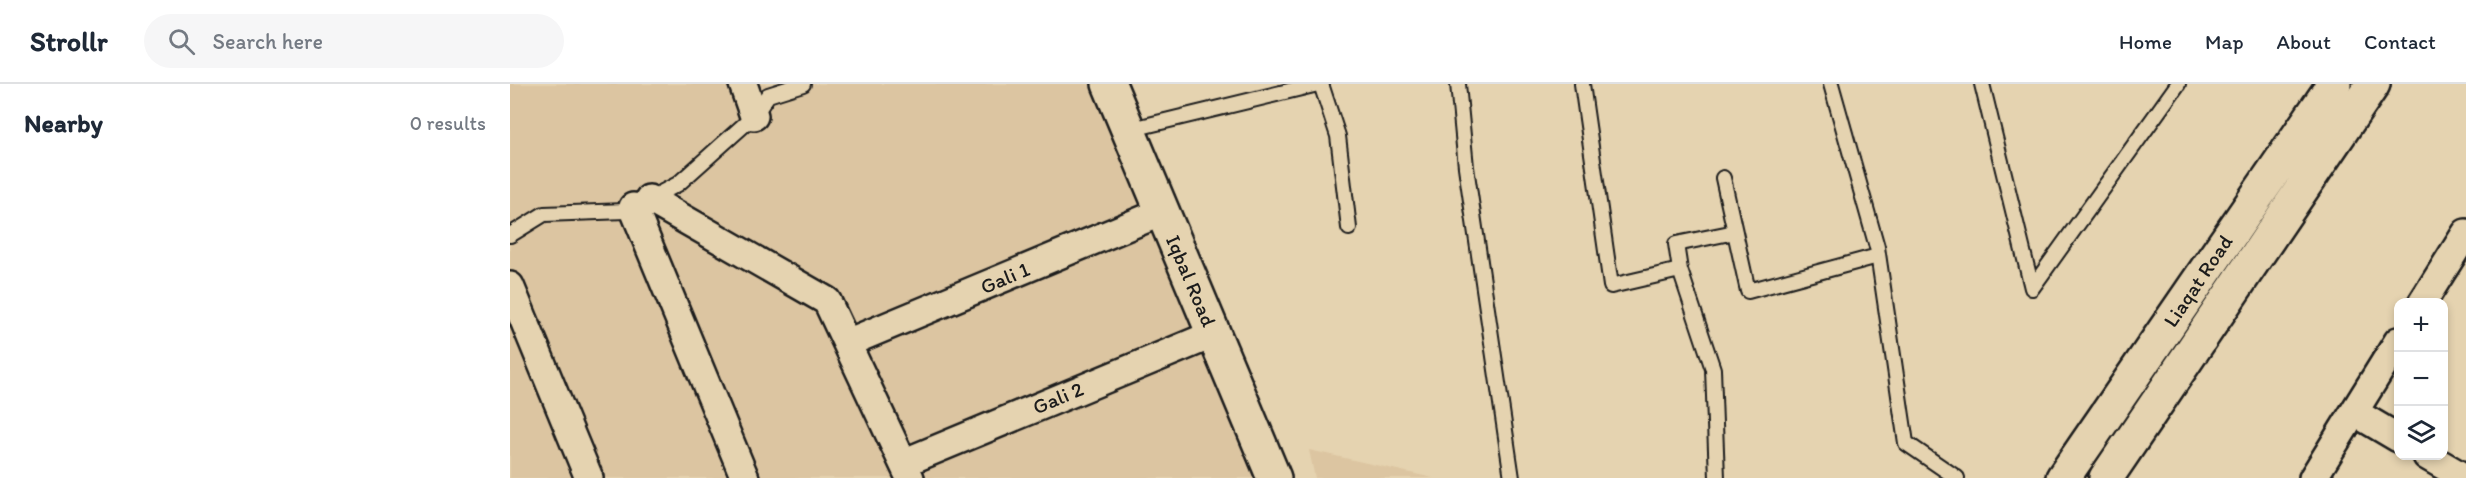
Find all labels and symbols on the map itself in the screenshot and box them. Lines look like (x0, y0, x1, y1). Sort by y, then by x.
street label: Liaqat Road (2158, 229, 2238, 331)
street label: Iqbal Road (1161, 231, 1222, 331)
street label: Gali 1 (976, 256, 1033, 299)
street label: Gali 2 (1029, 376, 1087, 419)

